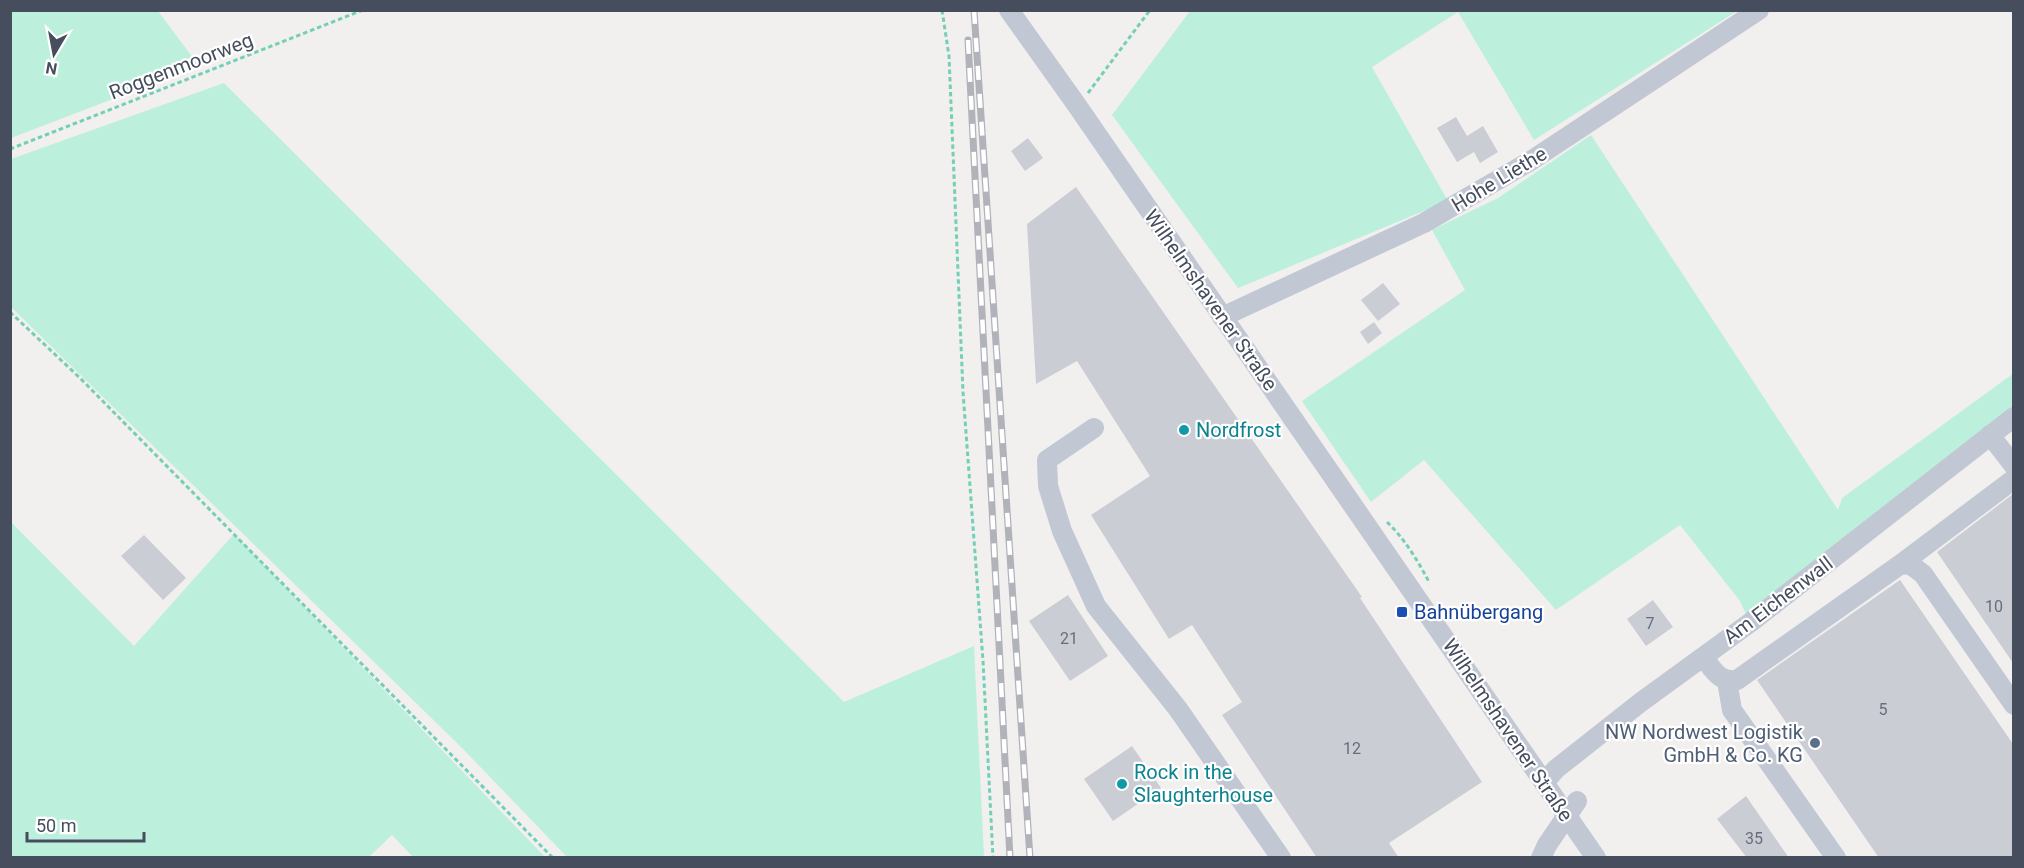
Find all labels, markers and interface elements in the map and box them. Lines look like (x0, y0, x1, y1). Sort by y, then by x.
north arrow (24, 24, 84, 84)
street label: Roggenmoorweg (106, 28, 256, 104)
text: N (44, 58, 59, 79)
street label: Hohe Liethe (1447, 141, 1551, 217)
street label: Wilhelmshavener Straße (1139, 205, 1283, 395)
place label: Nordfrost (1196, 418, 1281, 442)
marker: Nordfrost (1177, 423, 1191, 437)
street label: Am Eichenwall (1719, 551, 1837, 649)
house number: 10 (1985, 597, 2003, 616)
place label: Bahnübergang (1414, 600, 1543, 624)
marker: Bahnübergang (1395, 605, 1409, 619)
house number: 7 (1646, 614, 1655, 633)
house number: 21 (1060, 629, 1078, 648)
street label: Wilhelmshavener Straße (1438, 634, 1578, 826)
house number: 5 (1879, 700, 1888, 719)
place label: NW Nordwest Logistik GmbH & Co. KG (1605, 720, 1804, 767)
marker: NW Nordwest Logistik GmbH & Co. KG (1808, 736, 1822, 750)
house number: 12 (1343, 739, 1361, 758)
place label: Rock in the Slaughterhouse (1134, 760, 1273, 807)
marker: Rock in the Slaughterhouse (1115, 777, 1129, 791)
scale bar (27, 805, 144, 843)
text: 50 m (36, 815, 76, 836)
house number: 35 (1745, 829, 1763, 848)

